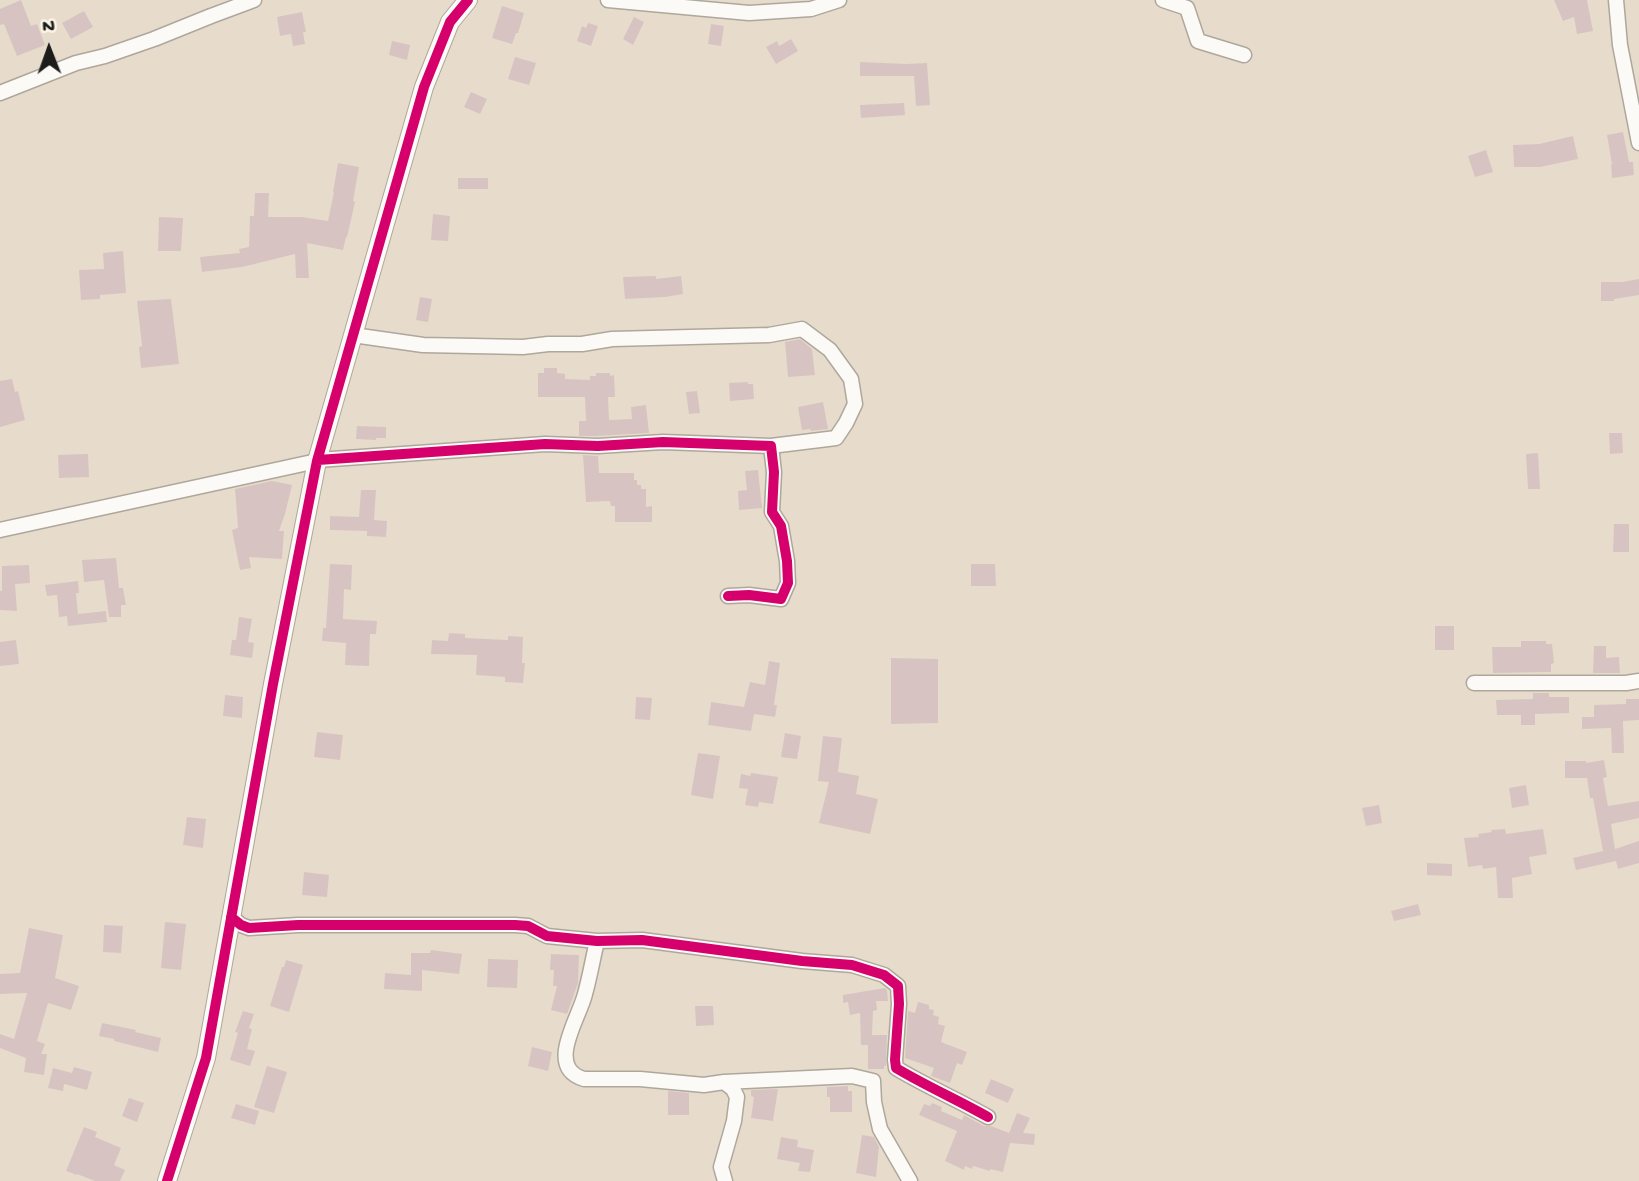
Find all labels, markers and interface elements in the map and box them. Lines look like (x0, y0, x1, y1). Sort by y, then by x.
north arrow (14, 14, 84, 84)
text: N (42, 16, 55, 39)

